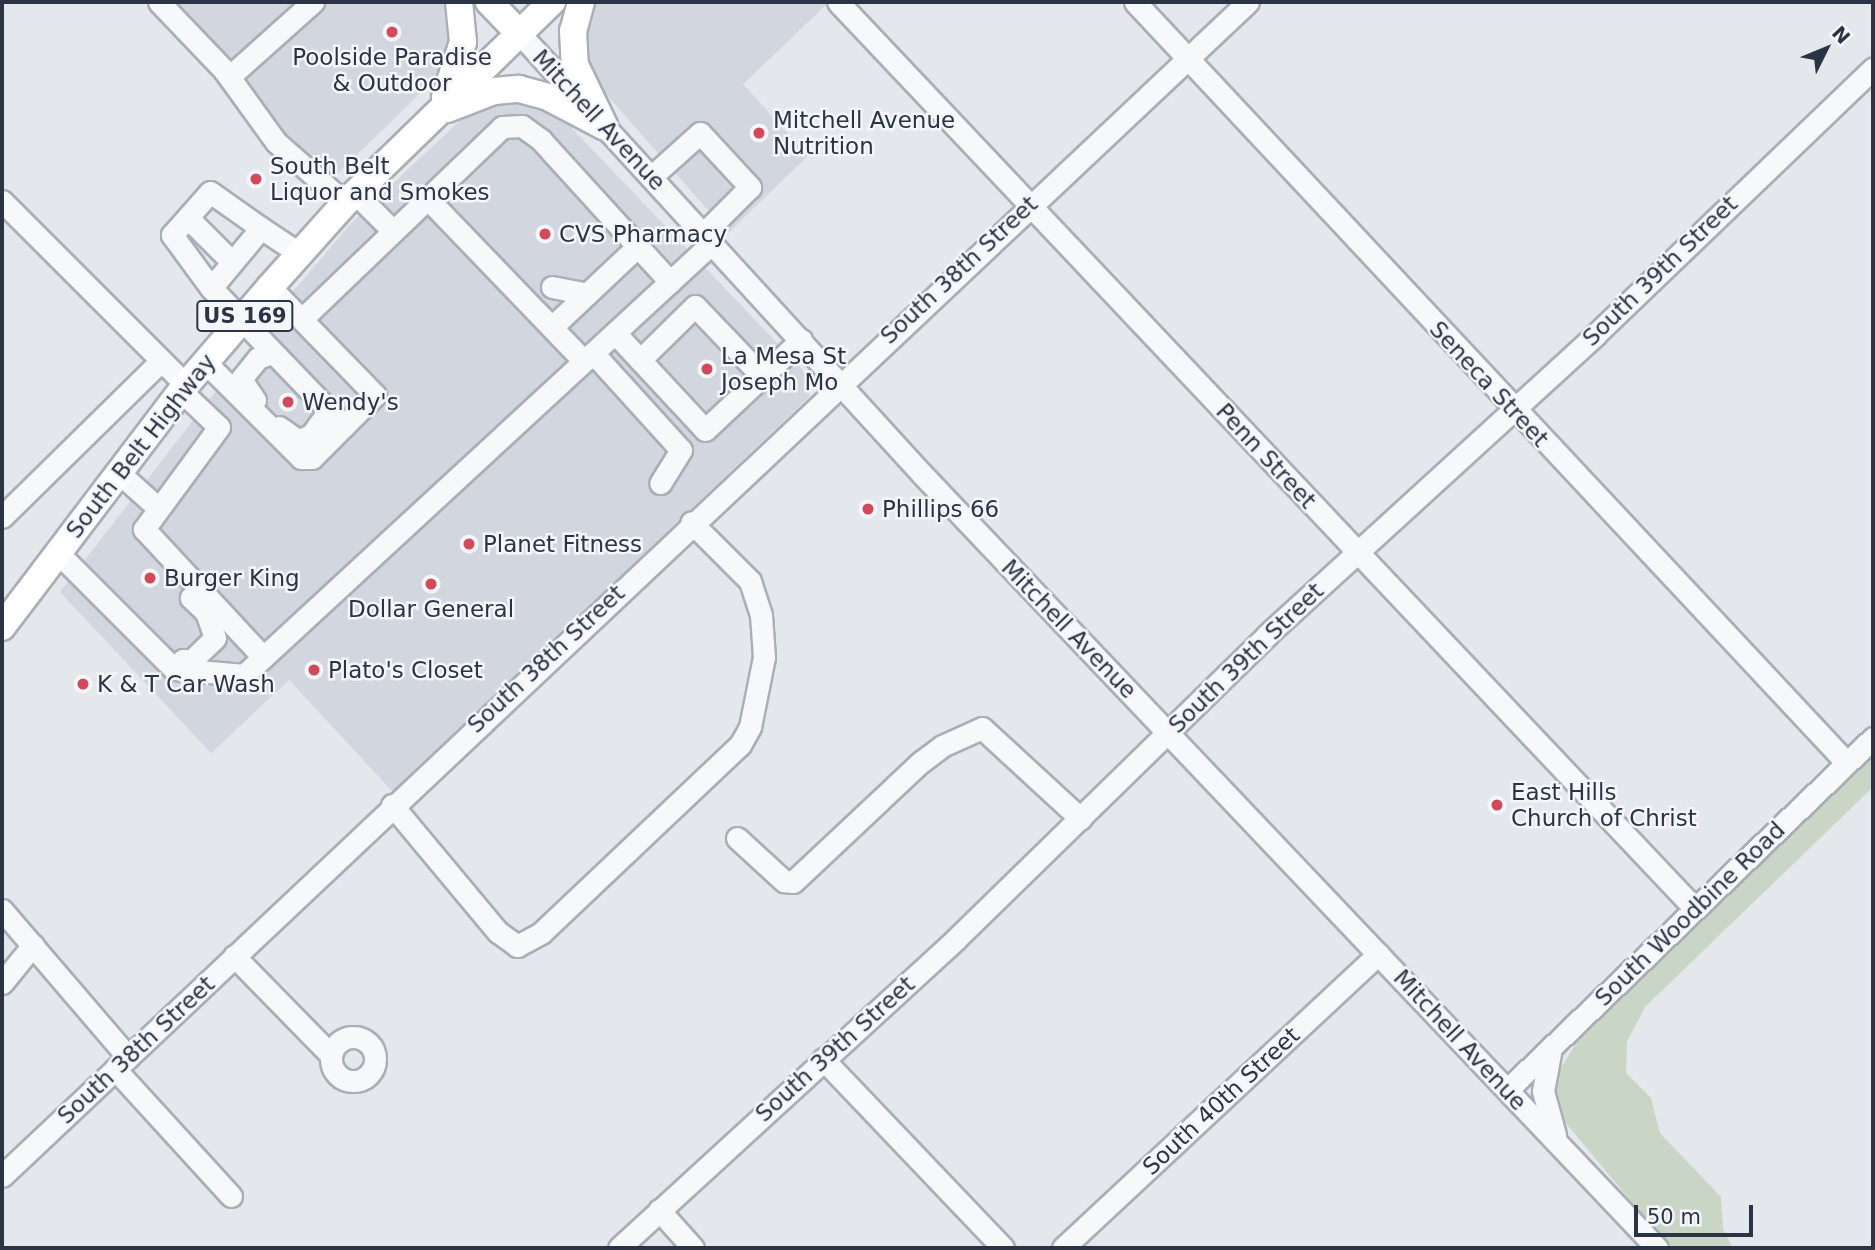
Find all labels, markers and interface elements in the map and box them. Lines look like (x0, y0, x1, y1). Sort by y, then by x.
north arrow (1791, 14, 1861, 84)
text: N (1828, 21, 1855, 48)
marker: Poolside Paradise & Outdoor (384, 24, 400, 40)
place label: Poolside Paradise & Outdoor (292, 43, 492, 97)
street label: Mitchell Avenue (527, 44, 671, 196)
place label: Mitchell Avenue Nutrition (773, 106, 955, 160)
marker: Mitchell Avenue Nutrition (751, 125, 767, 141)
place label: South Belt Liquor and Smokes (270, 152, 490, 206)
marker: South Belt Liquor and Smokes (248, 171, 264, 187)
street label: South 38th Street (875, 190, 1043, 350)
street label: South 39th Street (1577, 190, 1743, 352)
place label: CVS Pharmacy (559, 220, 727, 248)
marker: CVS Pharmacy (537, 226, 553, 242)
road number: US 169 (196, 298, 294, 334)
street label: Seneca Street (1424, 316, 1554, 452)
place label: La Mesa St Joseph Mo (721, 342, 846, 396)
street label: South Belt Highway (60, 348, 222, 544)
marker: La Mesa St Joseph Mo (699, 361, 715, 377)
place label: Wendy's (302, 388, 399, 416)
marker: Wendy's (280, 394, 296, 410)
street label: Penn Street (1210, 398, 1322, 514)
place label: Phillips 66 (882, 495, 999, 523)
marker: Phillips 66 (860, 501, 876, 517)
place label: Planet Fitness (483, 530, 642, 558)
marker: Planet Fitness (461, 536, 477, 552)
street label: Mitchell Avenue (996, 554, 1142, 704)
place label: Burger King (164, 564, 300, 592)
marker: Burger King (142, 570, 158, 586)
marker: Dollar General (423, 576, 439, 592)
street label: South 39th Street (1163, 577, 1329, 739)
street label: South 38th Street (462, 579, 630, 739)
place label: Dollar General (348, 595, 514, 623)
place label: Plato's Closet (328, 656, 483, 684)
marker: Plato's Closet (306, 662, 322, 678)
place label: K & T Car Wash (97, 670, 275, 698)
marker: K & T Car Wash (75, 676, 91, 692)
place label: East Hills Church of Christ (1511, 778, 1697, 832)
marker: East Hills Church of Christ (1489, 797, 1505, 813)
street label: South Woodbine Road (1589, 816, 1791, 1012)
street label: Mitchell Avenue (1388, 964, 1532, 1116)
street label: South 38th Street (52, 970, 220, 1130)
street label: South 39th Street (750, 970, 920, 1128)
street label: South 40th Street (1137, 1021, 1305, 1181)
scale bar (1637, 1190, 1756, 1234)
text: 50 m (1647, 1205, 1701, 1229)

